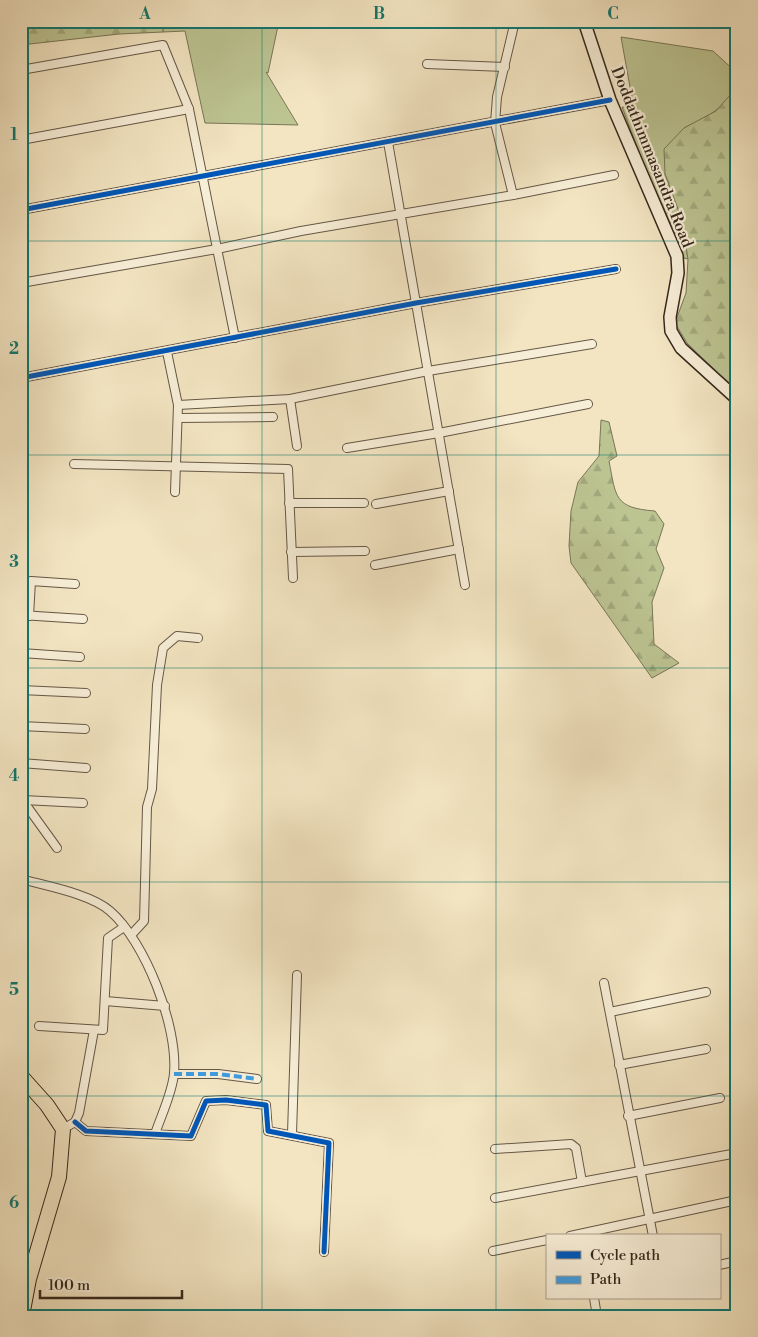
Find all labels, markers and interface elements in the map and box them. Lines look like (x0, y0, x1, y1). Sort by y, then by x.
text: A (138, 4, 151, 24)
text: B (373, 4, 385, 24)
text: C (607, 4, 619, 24)
street label: Doddathimmasandra Road (606, 64, 698, 250)
text: 1 (10, 125, 18, 145)
text: 2 (9, 339, 19, 359)
text: 3 (9, 552, 19, 572)
text: 4 (9, 766, 20, 786)
text: 5 (9, 980, 19, 1000)
text: 6 (9, 1193, 19, 1213)
legend (546, 1234, 720, 1300)
text: Cycle path (590, 1246, 660, 1265)
scale bar (40, 1267, 182, 1299)
text: Path (590, 1270, 622, 1289)
text: 100 m (48, 1276, 90, 1295)

